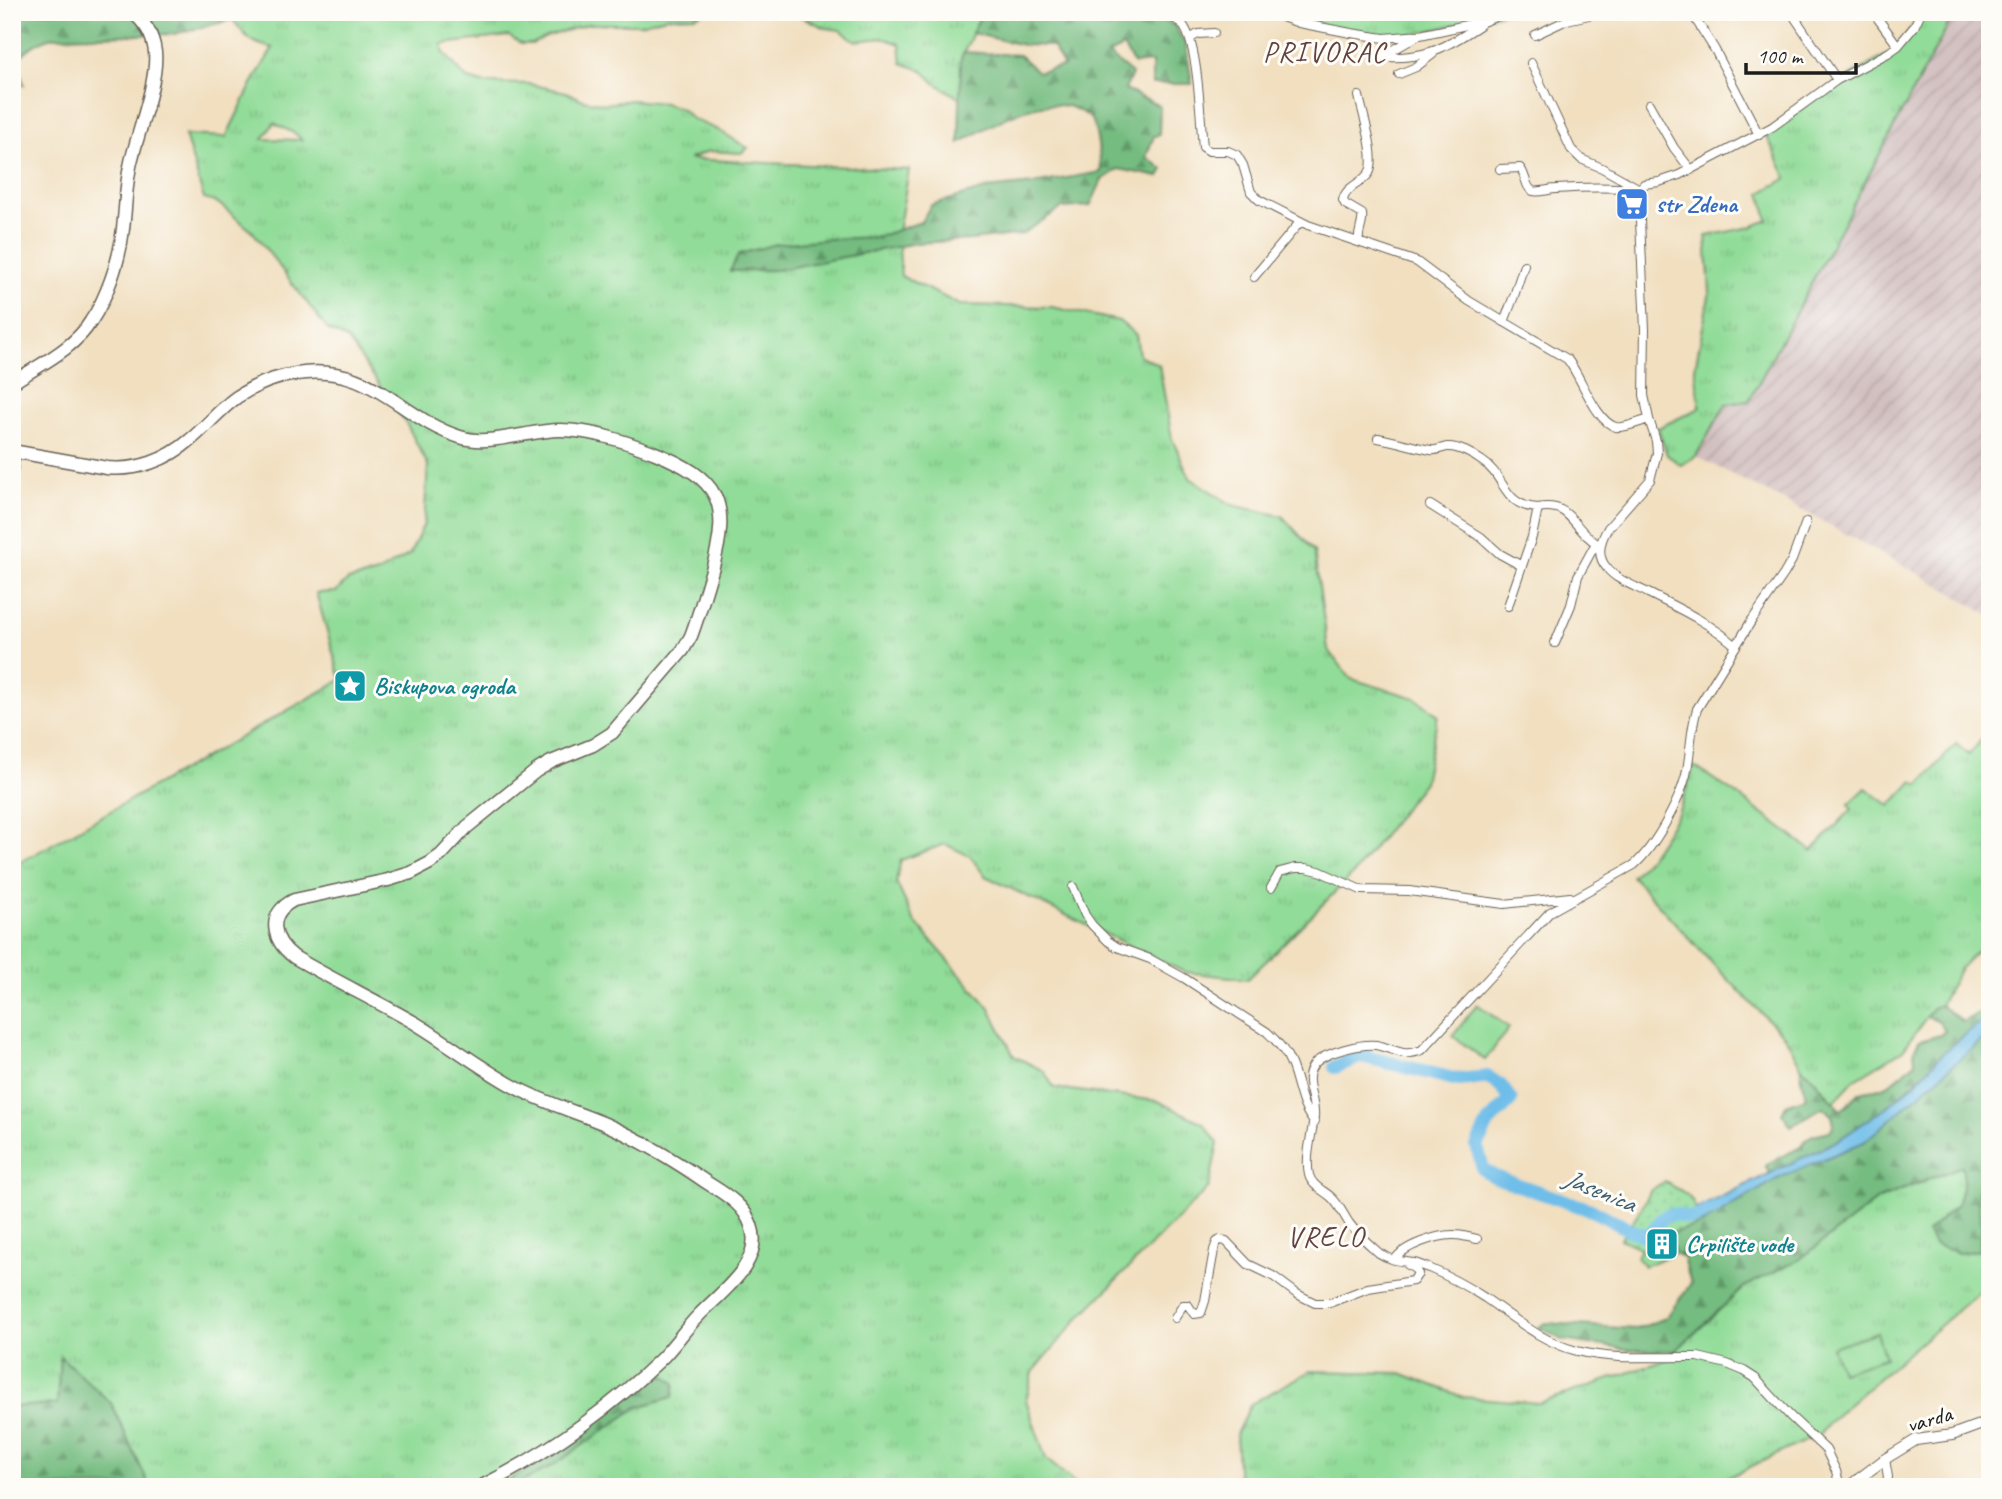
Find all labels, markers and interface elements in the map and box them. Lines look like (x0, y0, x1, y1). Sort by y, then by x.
scale bar (1746, 32, 1857, 76)
district label: PRIVORAC (1263, 34, 1388, 69)
text: 100 m (1757, 43, 1804, 69)
supermarket icon: str Zdena (1613, 185, 1651, 223)
place label: str Zdena (1656, 189, 1739, 219)
place icon: Biskupova ogroda (331, 667, 369, 705)
place label: Biskupova ogroda (374, 671, 517, 701)
water label: Jasenica (1557, 1161, 1643, 1221)
district label: VRELO (1287, 1219, 1366, 1254)
building icon: Crpilište vode (1643, 1225, 1681, 1263)
place label: Crpilište vode (1686, 1229, 1795, 1259)
street label: varda (1903, 1398, 1957, 1440)

